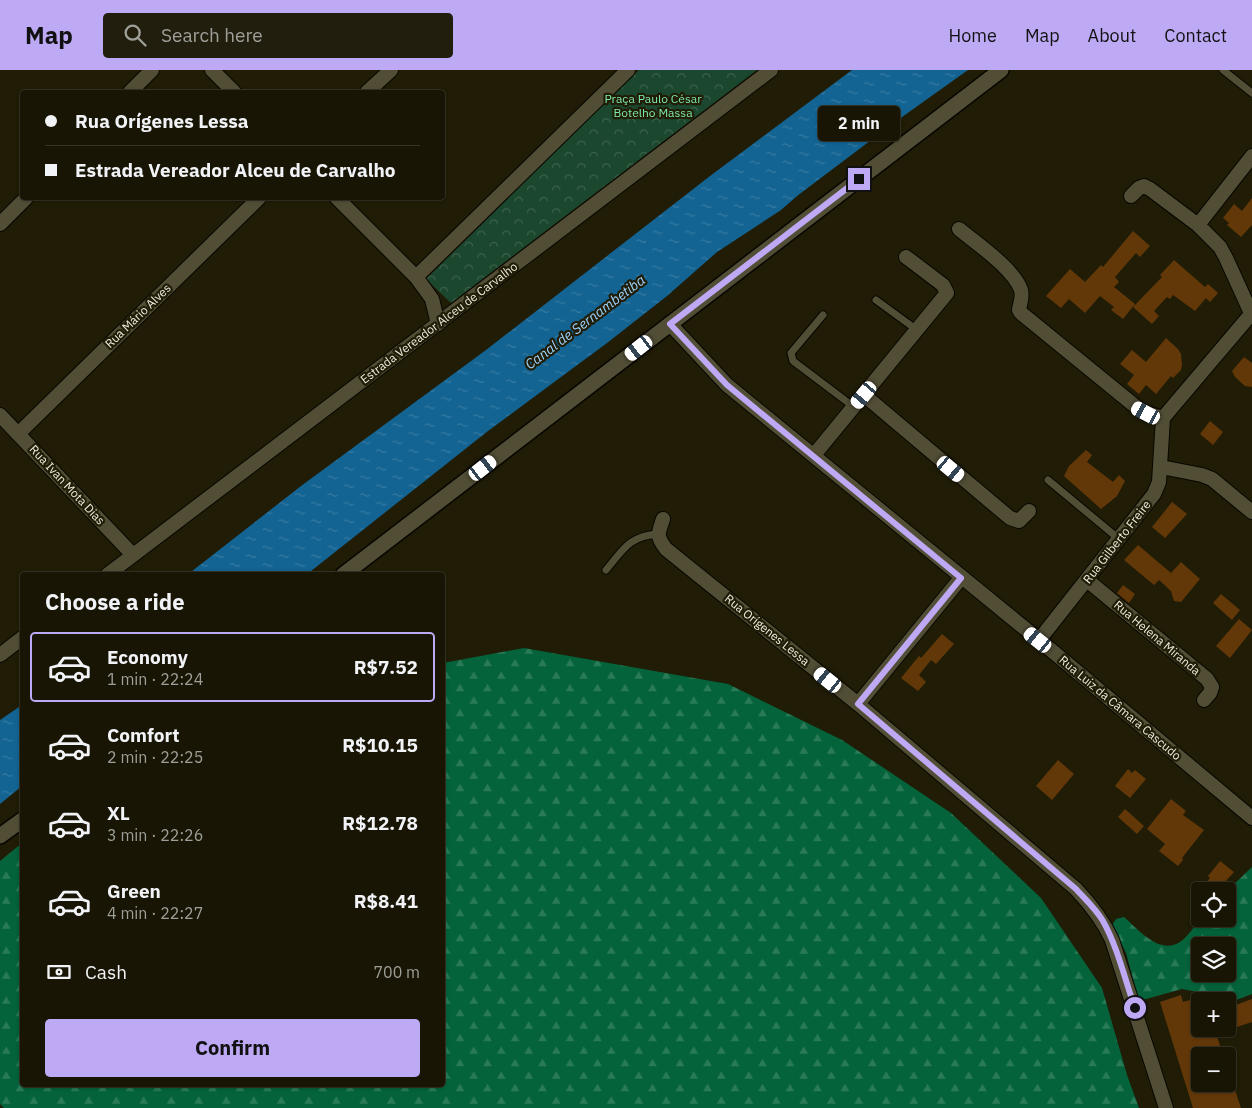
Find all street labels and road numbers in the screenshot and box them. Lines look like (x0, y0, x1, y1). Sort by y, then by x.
street label: Estrada Vereador Alceu de Carvalho (357, 258, 520, 387)
street label: Rua Mário Alves (102, 280, 174, 351)
street label: Rua Ivan Mota Dias (27, 442, 108, 528)
street label: Rua Gilberto Freire (1079, 497, 1154, 586)
street label: Rua Orígenes Lessa (722, 591, 813, 669)
street label: Rua Helena Miranda (1111, 597, 1204, 679)
street label: Rua Luiz da Câmara Cascudo (1056, 652, 1185, 763)

